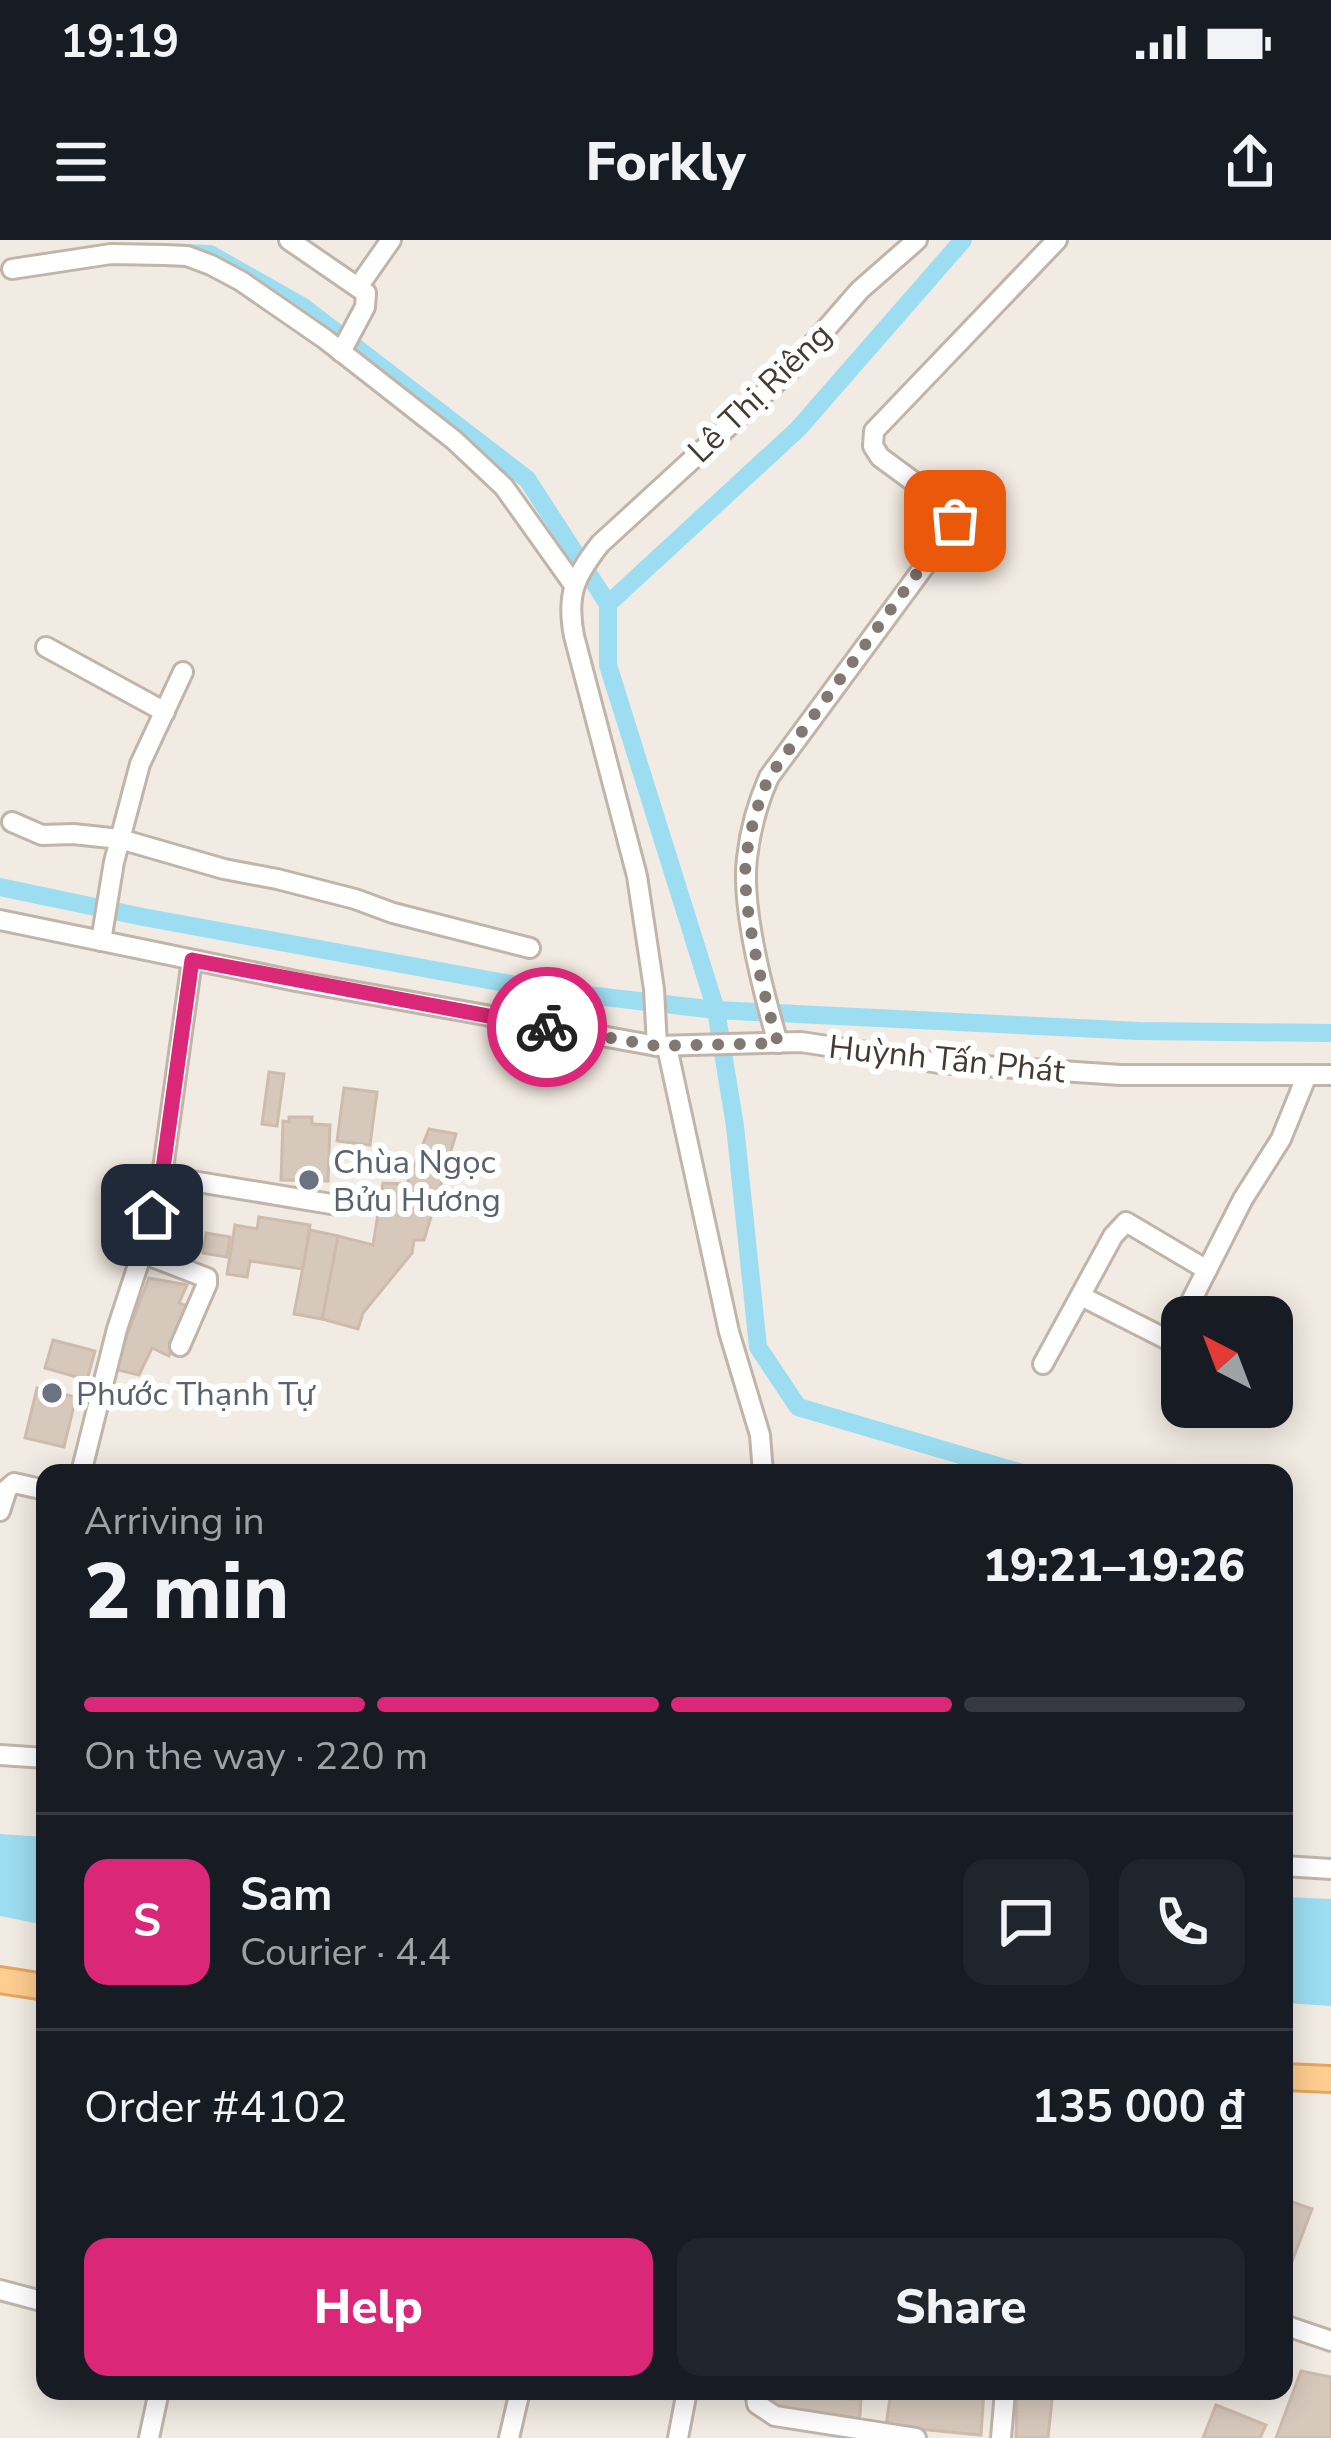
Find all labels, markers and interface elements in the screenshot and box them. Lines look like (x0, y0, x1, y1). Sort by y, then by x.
text: 19:19 (60, 12, 179, 73)
text: Forkly (585, 125, 746, 199)
icon: menu (48, 129, 114, 195)
icon: share (1217, 129, 1283, 195)
street label: Lê Thị Riêng (678, 313, 842, 473)
pin (904, 470, 1006, 572)
icon: bag (922, 488, 988, 554)
courier (487, 967, 607, 1087)
icon: bike (514, 994, 580, 1060)
street label: Huỳnh Tấn Phát (826, 1025, 1068, 1094)
place label: Chùa Ngọc Bửu Hương (333, 1140, 501, 1223)
pin (101, 1164, 203, 1266)
marker: Chùa Ngọc Bửu Hương (296, 1167, 322, 1193)
icon: home (119, 1182, 185, 1248)
north arrow (1161, 1296, 1293, 1428)
map controls (1161, 1296, 1293, 1428)
place label: Phước Thạnh Tự (76, 1372, 316, 1417)
marker: Phước Thạnh Tự (39, 1380, 65, 1406)
text: Arriving in (84, 1495, 265, 1548)
text: 19:21–19:26 (983, 1536, 1245, 1597)
text: 2 min (84, 1539, 289, 1646)
text: On the way · 220 m (84, 1730, 428, 1783)
button: chat (963, 1859, 1089, 1985)
button: phone (1119, 1859, 1245, 1985)
text: Sam (240, 1865, 332, 1926)
text: S (133, 1891, 161, 1952)
text: Courier · 4.4 (240, 1926, 451, 1979)
text: Order #4102 (84, 2077, 347, 2138)
text: 135 000 ₫ (1032, 2077, 1245, 2138)
button: Help (84, 2238, 653, 2376)
button: Share (677, 2238, 1245, 2376)

